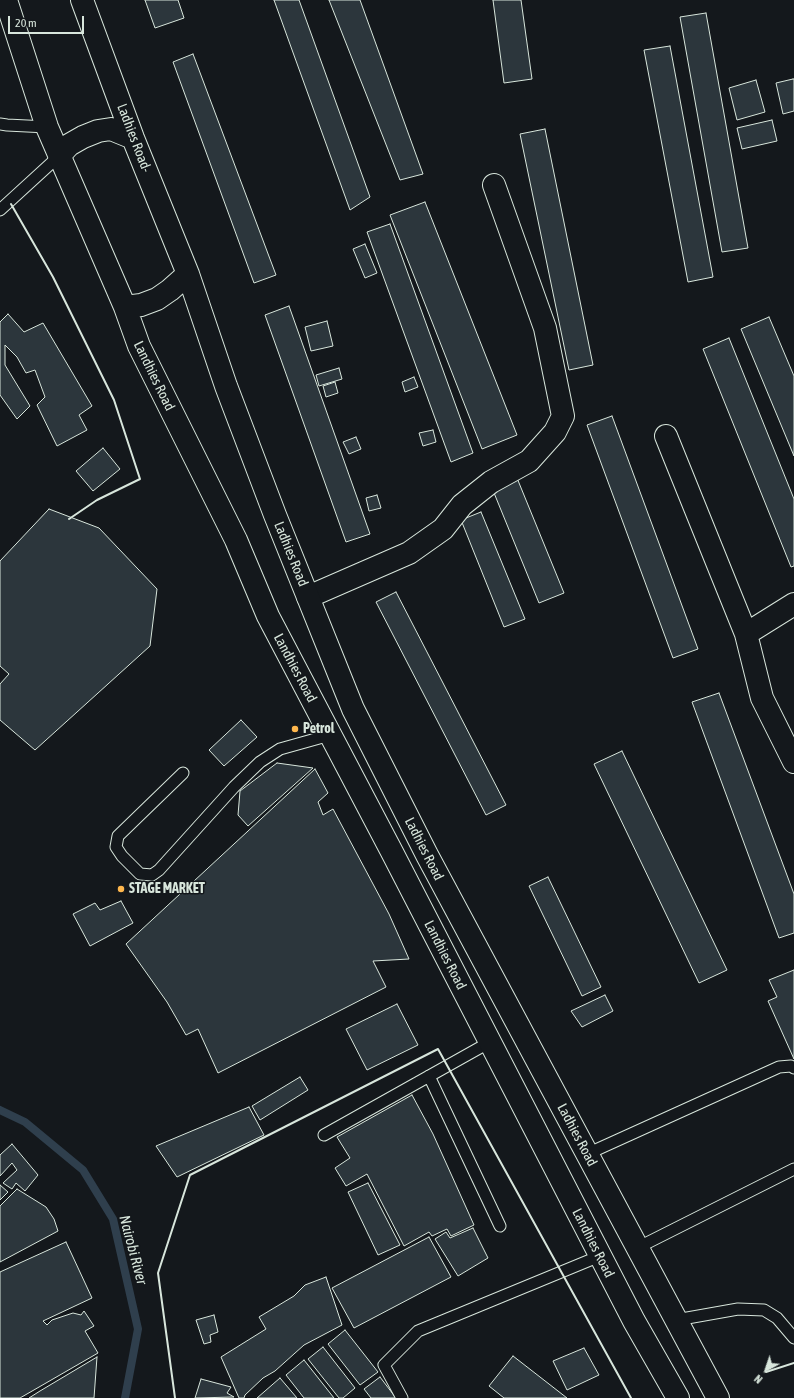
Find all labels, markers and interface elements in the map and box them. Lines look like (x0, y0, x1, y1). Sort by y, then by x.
scale bar (10, 8, 86, 34)
text: 20 m (15, 16, 37, 30)
street label: Ladhies Road- (113, 101, 155, 175)
street label: Landhies Road (130, 338, 178, 414)
street label: Ladhies Road (270, 519, 312, 589)
street label: Landhies Road (270, 631, 320, 705)
place label: Petrol (303, 721, 335, 737)
marker: Petrol (290, 724, 300, 734)
street label: Ladhies Road (401, 815, 447, 883)
place label: STAGE MARKET (129, 881, 205, 897)
marker: STAGE MARKET (116, 884, 126, 894)
street label: Landhies Road (420, 918, 470, 992)
street label: Ladhies Road (554, 1101, 600, 1169)
street label: Landhies Road (568, 1206, 618, 1280)
water label: Nairobi River (115, 1213, 151, 1287)
north arrow (746, 1350, 786, 1390)
text: N (752, 1373, 765, 1386)

